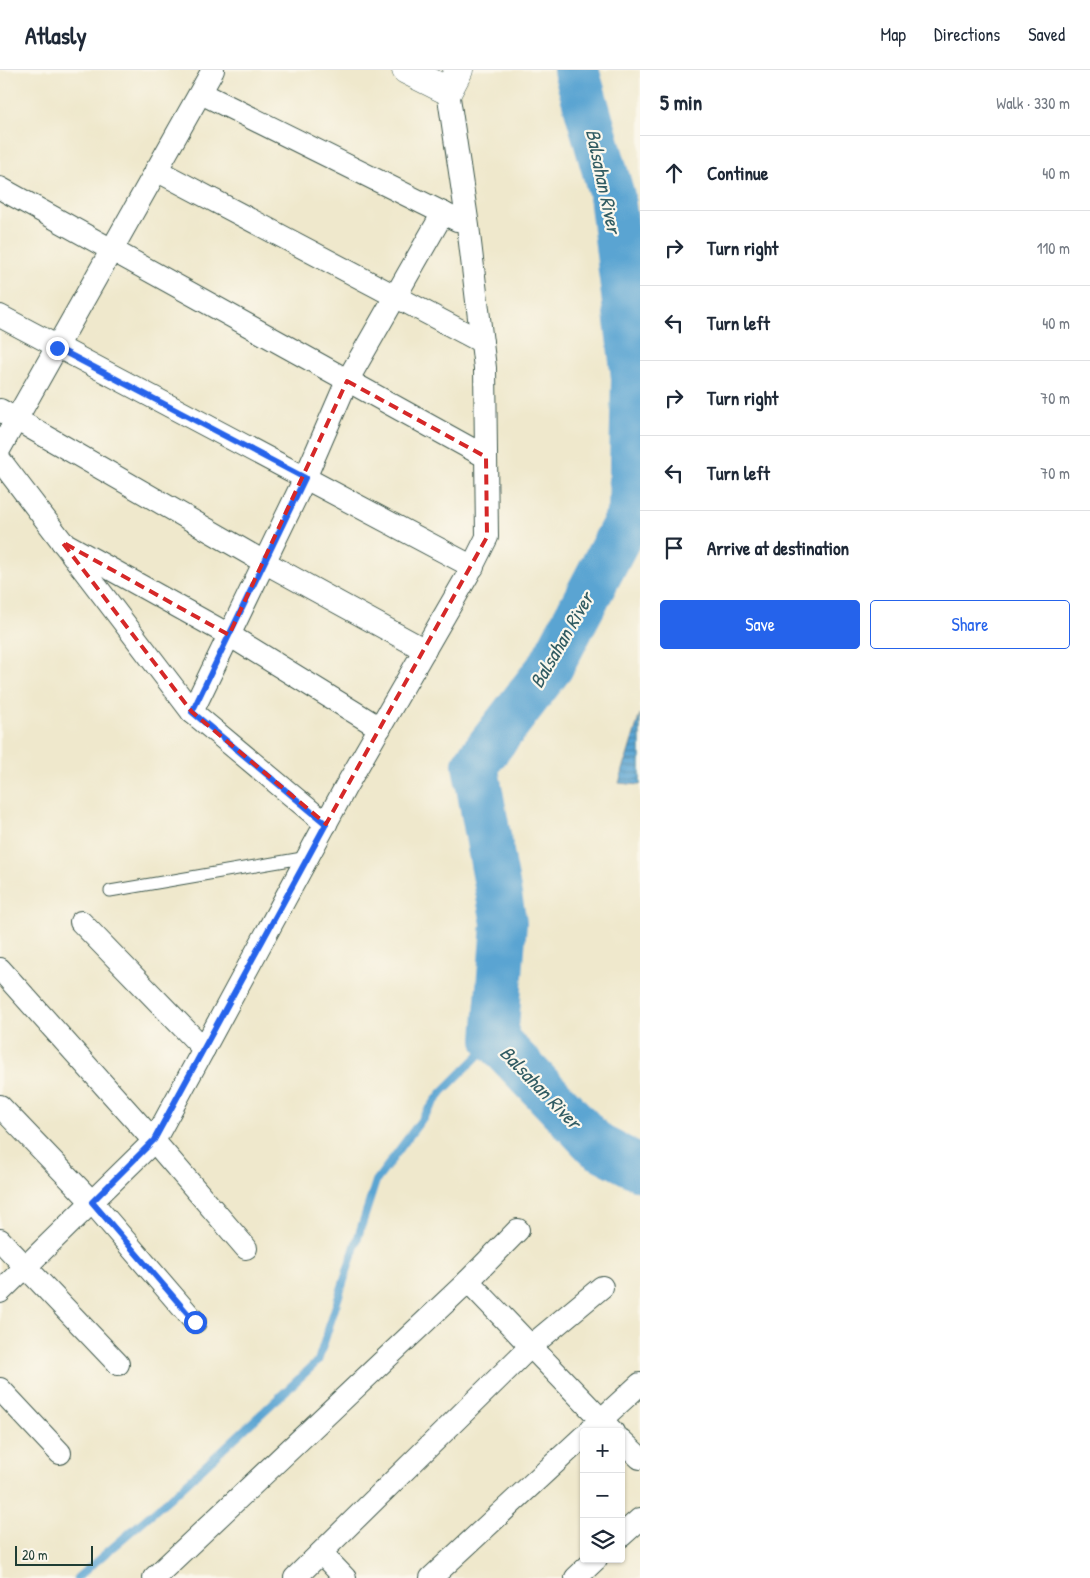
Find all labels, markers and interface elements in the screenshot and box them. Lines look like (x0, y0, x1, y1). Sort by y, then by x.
text: Atlasly (25, 19, 87, 51)
text: Map (881, 22, 906, 47)
text: Directions (934, 22, 1000, 47)
text: Saved (1028, 22, 1065, 47)
text: 5 min (660, 88, 702, 117)
text: Walk · 330 m (996, 92, 1070, 114)
water label: Balsahan River (580, 126, 629, 238)
icon: ahead (660, 159, 688, 187)
text: Continue (707, 160, 768, 186)
text: 40 m (1042, 162, 1070, 184)
icon: right (660, 234, 688, 262)
text: Turn right (707, 235, 778, 261)
text: 110 m (1037, 237, 1070, 259)
icon: left (660, 309, 688, 337)
text: Turn left (707, 310, 770, 336)
text: 40 m (1042, 312, 1070, 334)
route end (46, 337, 69, 360)
icon: right (660, 384, 688, 412)
text: Turn right (707, 385, 778, 411)
text: 70 m (1040, 387, 1070, 409)
icon: left (660, 459, 688, 487)
text: Turn left (707, 460, 770, 486)
text: 70 m (1040, 462, 1070, 484)
icon: arrive (660, 534, 688, 562)
text: Arrive at destination (707, 535, 849, 561)
water label: Balsahan River (523, 585, 600, 693)
button: Save (660, 600, 860, 649)
button: Share (870, 600, 1070, 649)
water label: Balsahan River (494, 1040, 589, 1136)
route start (184, 1311, 207, 1334)
map controls (580, 1428, 625, 1563)
button: + (580, 1428, 625, 1473)
button: − (580, 1473, 625, 1518)
button: layers (580, 1518, 625, 1563)
scale bar (15, 1543, 92, 1566)
text: 20 m (22, 1545, 48, 1564)

